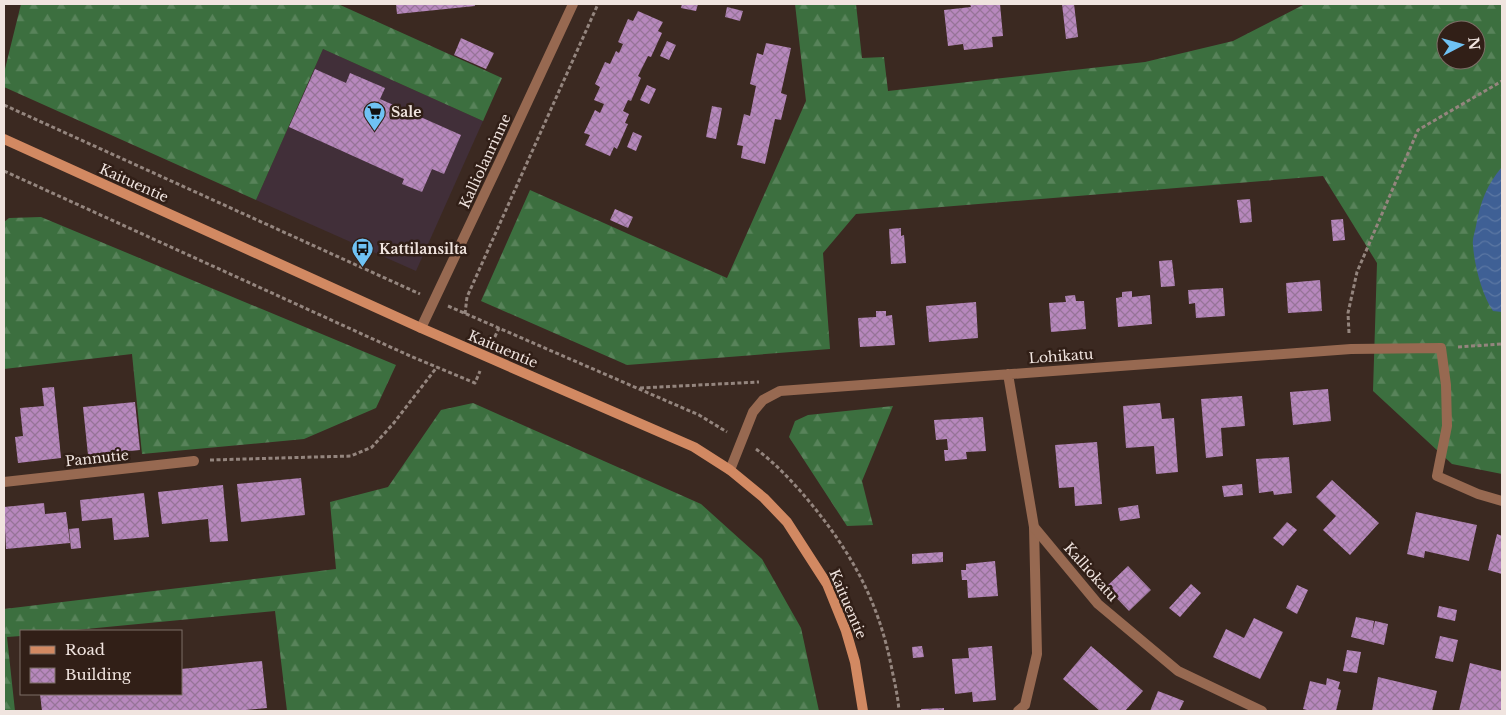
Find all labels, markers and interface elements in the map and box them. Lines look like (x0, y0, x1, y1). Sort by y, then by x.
north arrow (1436, 20, 1486, 70)
text: N (1464, 36, 1484, 51)
supermarket icon: Sale (363, 100, 387, 131)
place label: Sale (391, 103, 421, 121)
street label: Kalliolanrinne (455, 111, 515, 211)
street label: Kaituentie (97, 160, 171, 206)
bus stop icon: Kattilansilta (351, 237, 375, 268)
place label: Kattilansilta (379, 240, 467, 258)
street label: Kaituentie (465, 326, 541, 372)
street label: Lohikatu (1028, 345, 1095, 367)
street label: Pannutie (64, 446, 130, 470)
street label: Kalliokatu (1060, 539, 1122, 606)
street label: Kaituentie (825, 566, 871, 642)
legend (20, 630, 182, 695)
text: Road (65, 640, 105, 659)
text: Building (65, 665, 132, 684)

